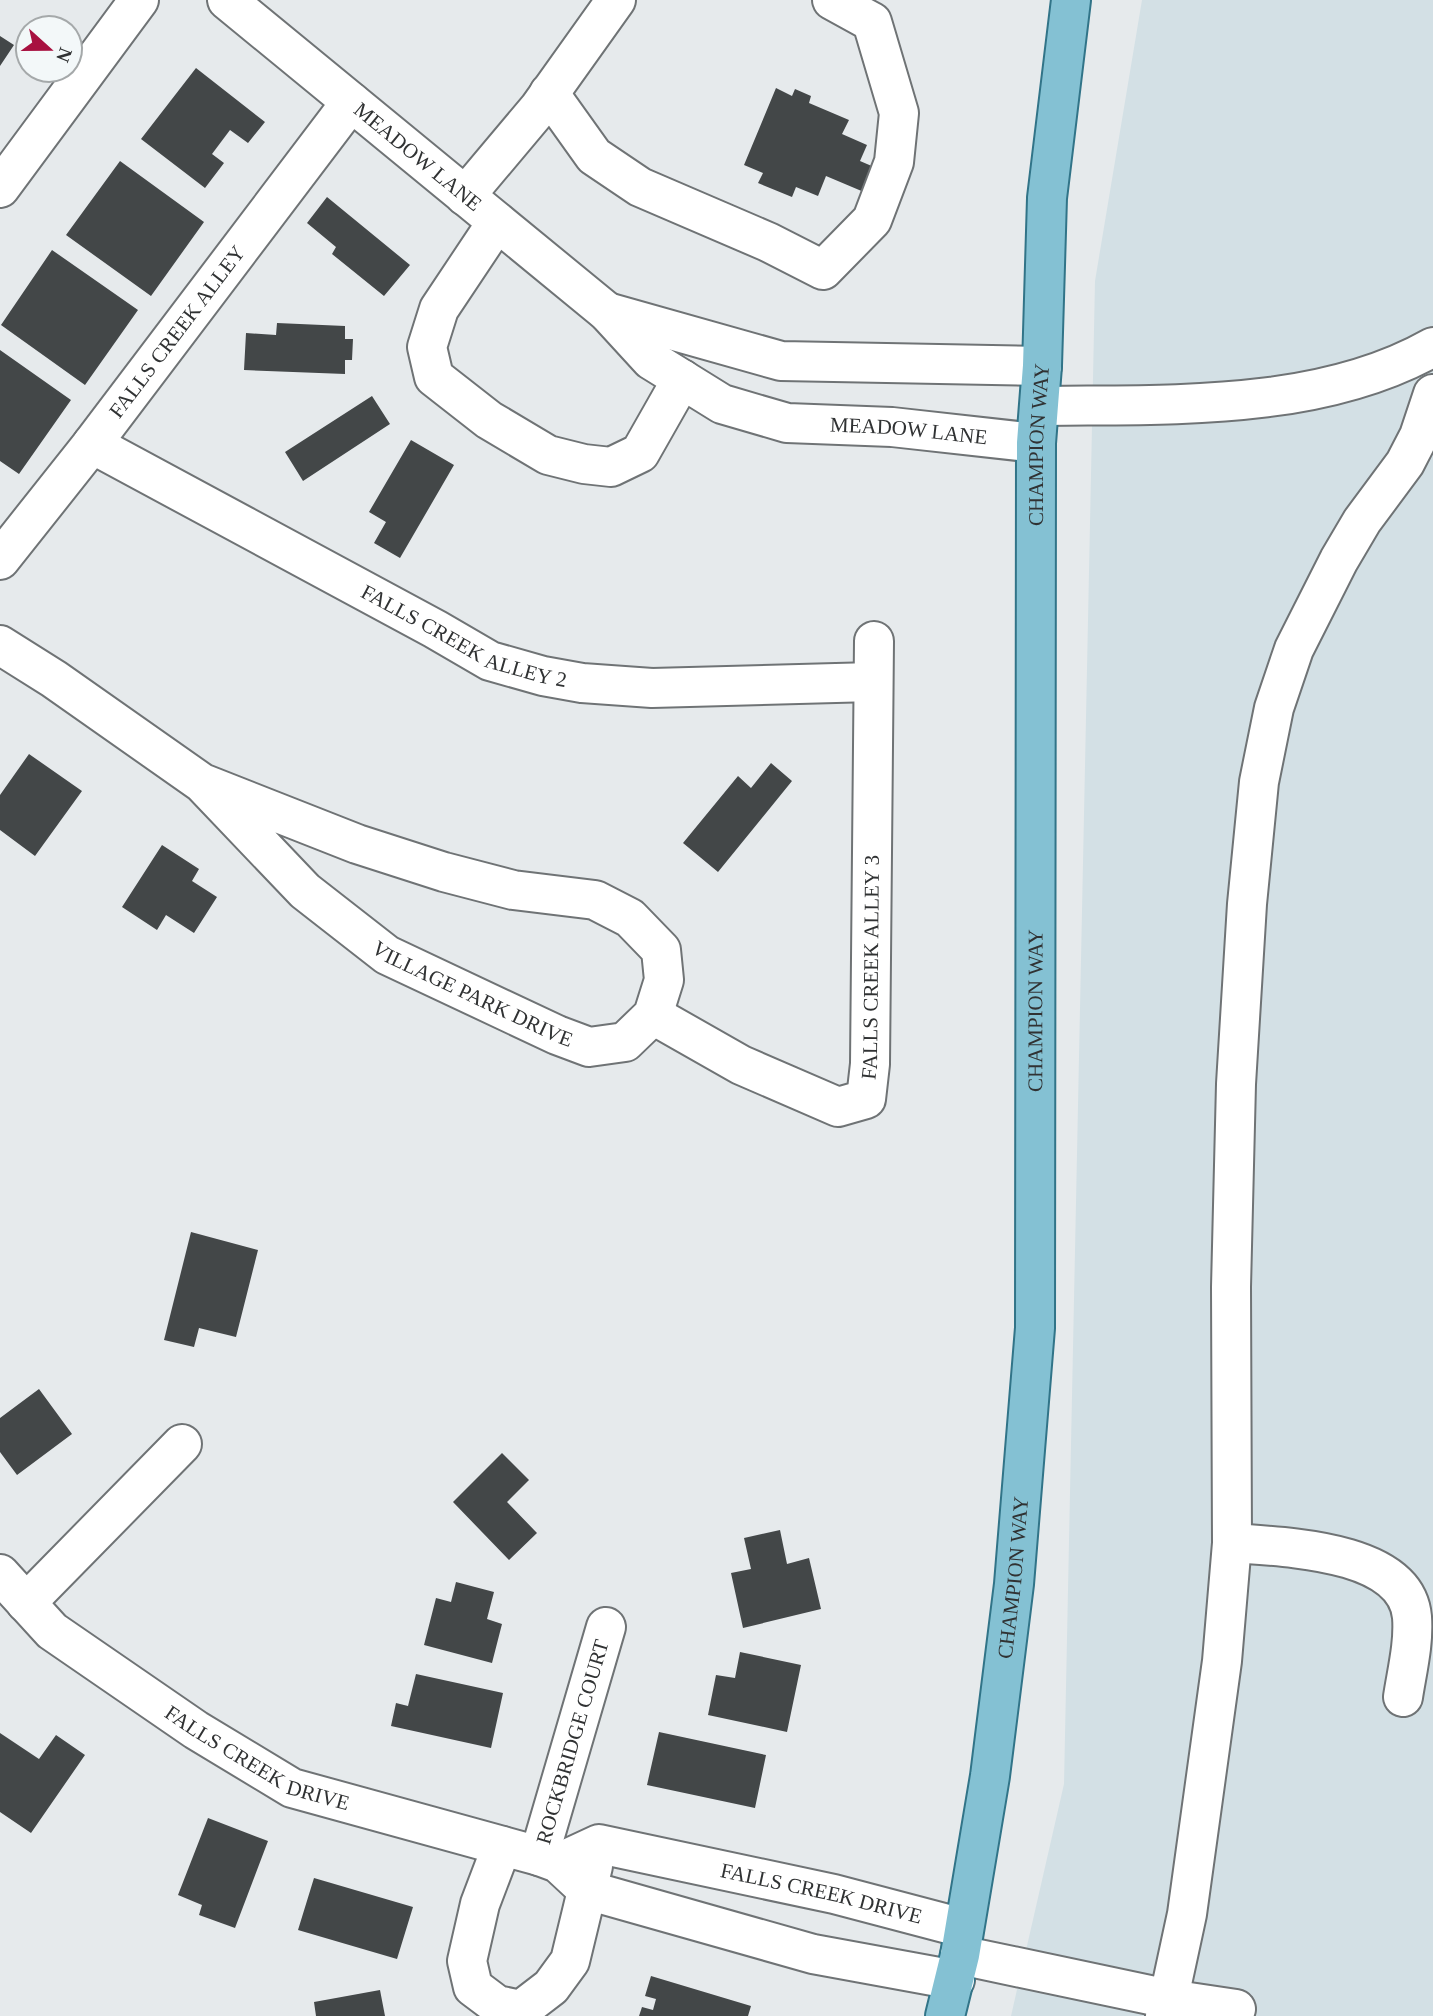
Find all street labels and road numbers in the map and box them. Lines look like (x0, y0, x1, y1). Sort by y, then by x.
street label: MEADOW LANE (349, 97, 486, 216)
street label: FALLS CREEK ALLEY (104, 241, 250, 422)
street label: CHAMPION WAY (1024, 363, 1054, 526)
street label: MEADOW LANE (830, 413, 988, 450)
street label: FALLS CREEK ALLEY 2 (357, 579, 569, 692)
street label: FALLS CREEK ALLEY 3 (856, 855, 884, 1081)
street label: CHAMPION WAY (1023, 929, 1047, 1092)
street label: VILLAGE PARK DRIVE (367, 936, 576, 1052)
street label: CHAMPION WAY (993, 1496, 1033, 1660)
street label: ROCKBRIDGE COURT (531, 1637, 614, 1847)
street label: FALLS CREEK DRIVE (160, 1700, 352, 1815)
street label: FALLS CREEK DRIVE (718, 1858, 925, 1929)

